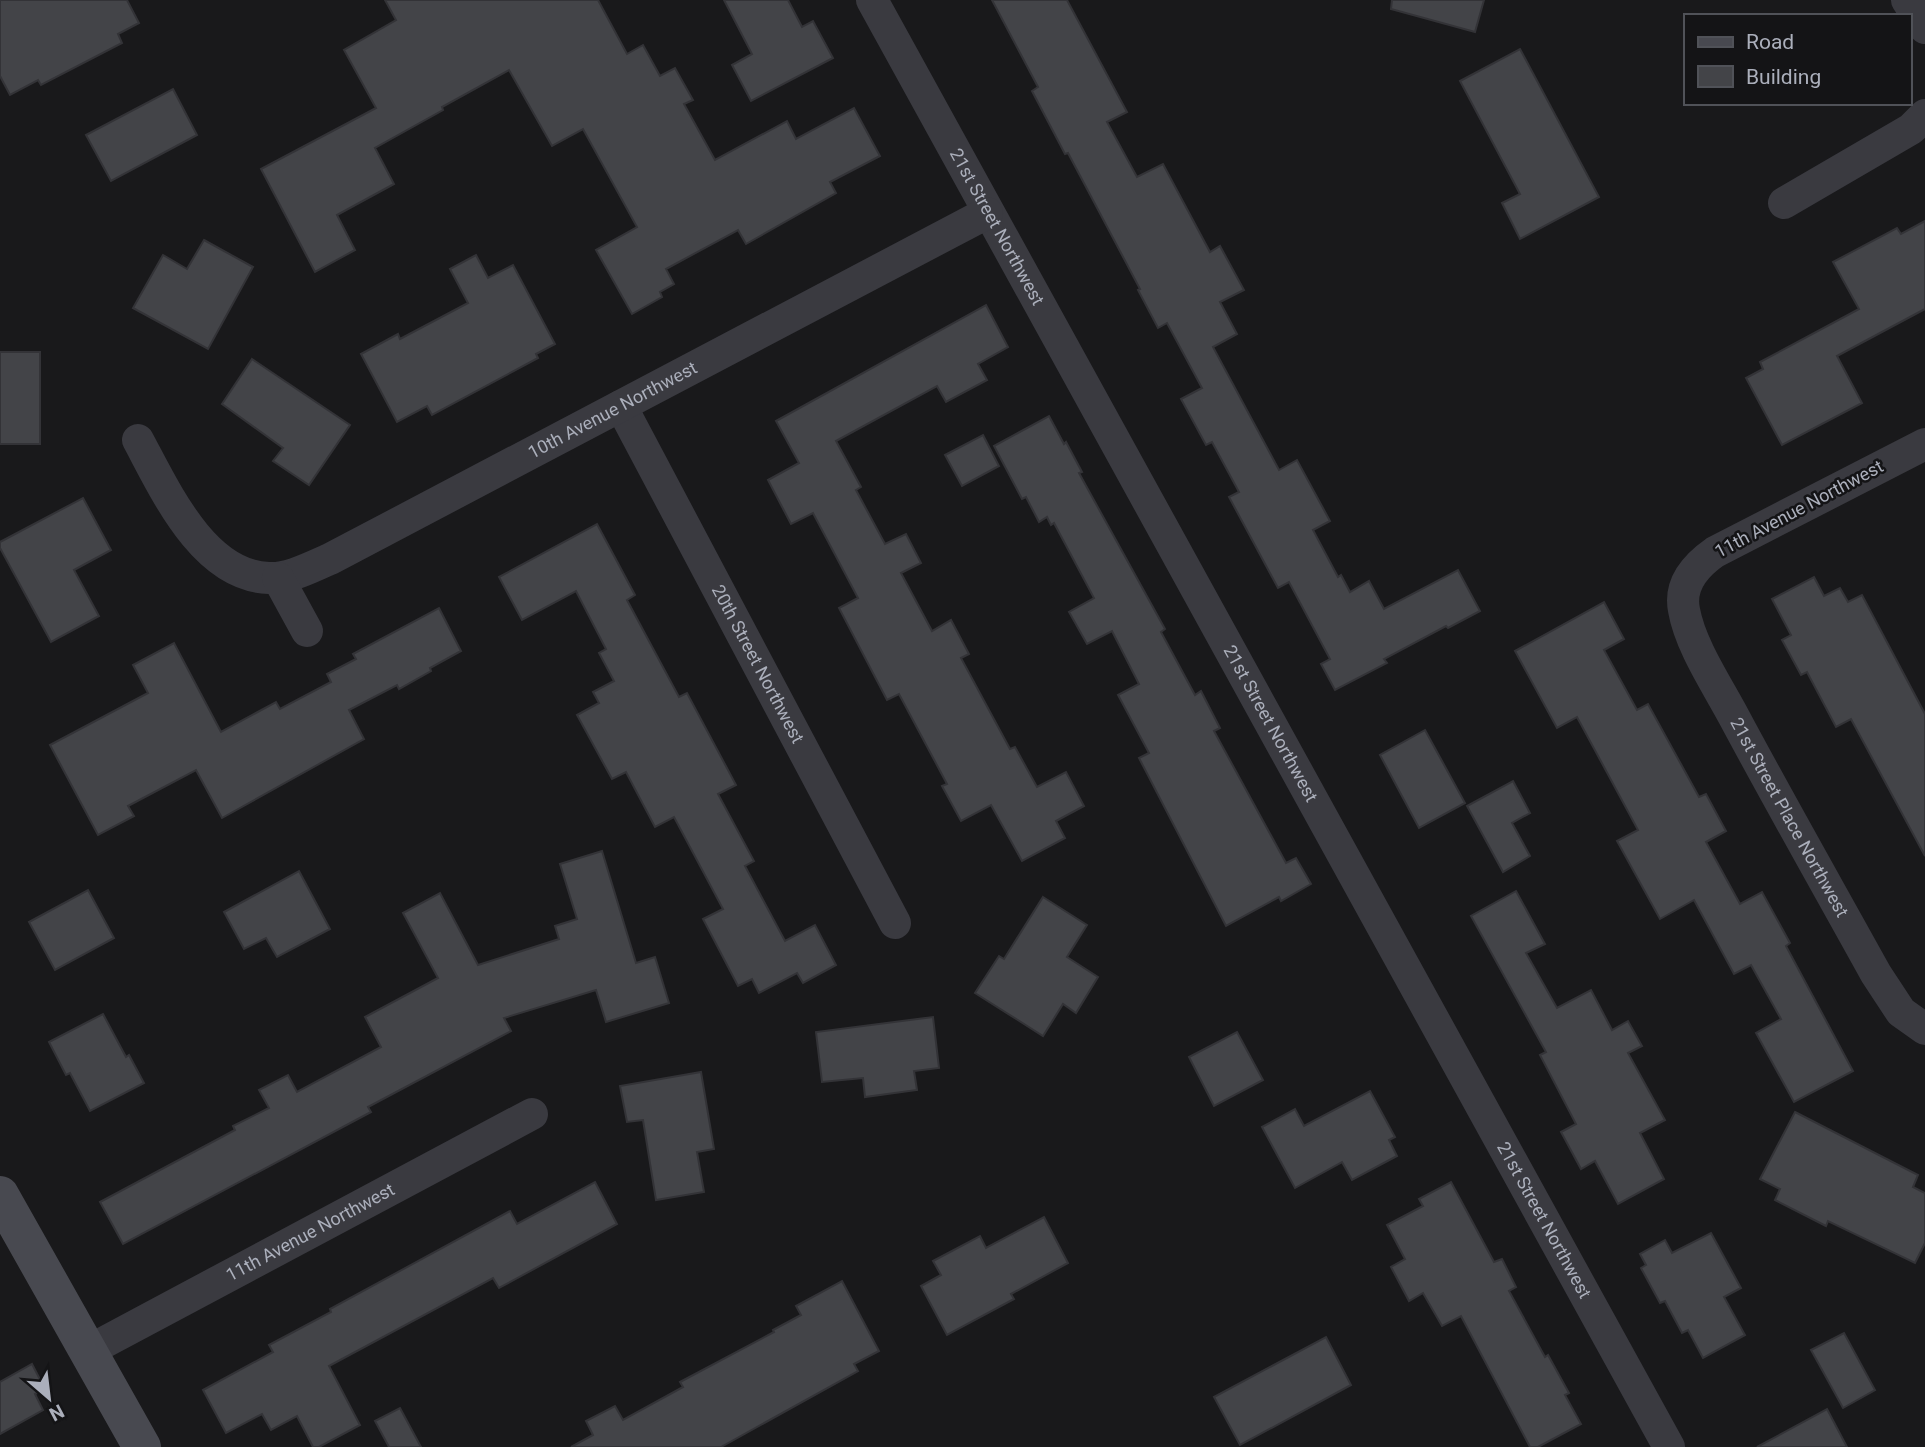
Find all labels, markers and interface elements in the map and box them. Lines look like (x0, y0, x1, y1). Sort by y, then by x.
legend (1684, 14, 1911, 105)
text: Road (1746, 30, 1794, 54)
text: Building (1746, 65, 1821, 89)
street label: 21st Street Northwest (946, 145, 1049, 309)
street label: 10th Avenue Northwest (524, 357, 700, 463)
street label: 11th Avenue Northwest (1711, 455, 1887, 562)
street label: 20th Street Northwest (708, 581, 809, 747)
street label: 21st Street Northwest (1219, 641, 1323, 805)
street label: 21st Street Place Northwest (1726, 714, 1853, 921)
street label: 21st Street Northwest (1493, 1138, 1596, 1302)
street label: 11th Avenue Northwest (222, 1178, 398, 1285)
north arrow (14, 1363, 84, 1433)
text: N (45, 1399, 68, 1426)

